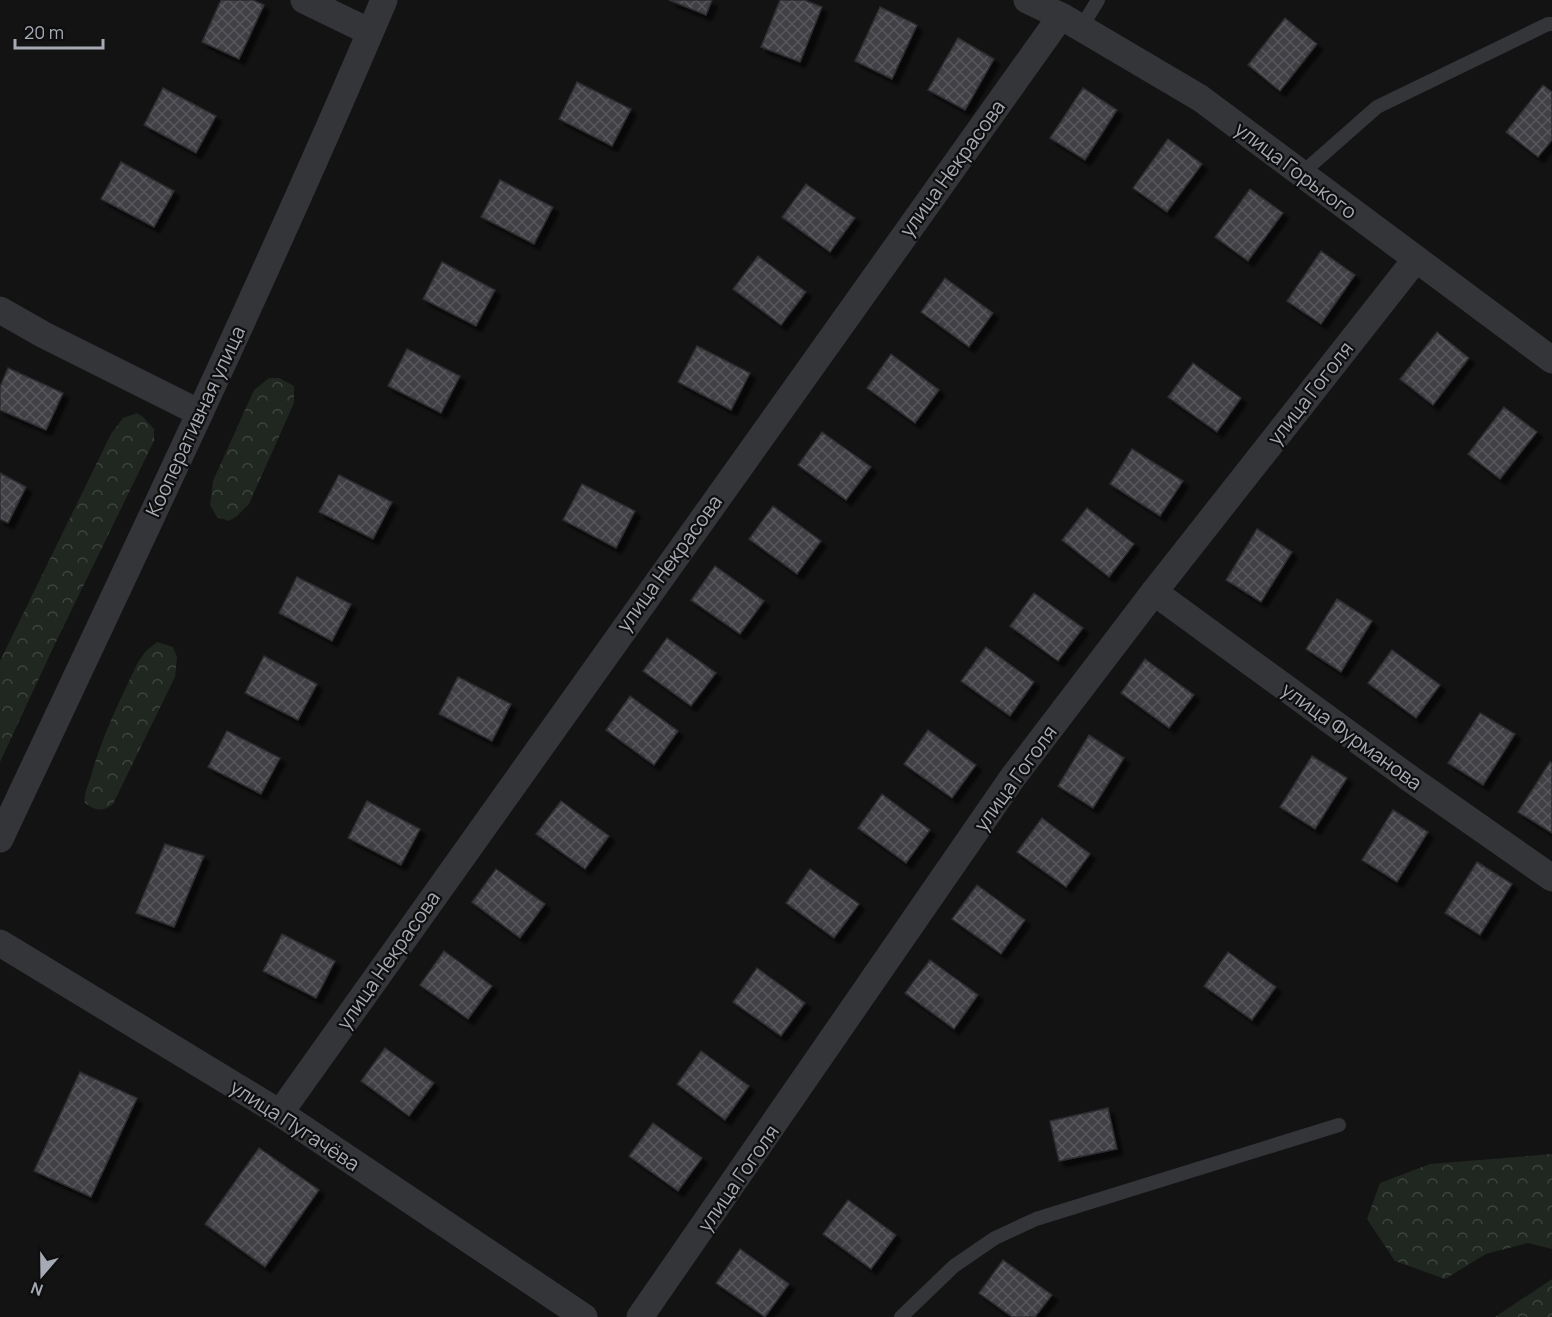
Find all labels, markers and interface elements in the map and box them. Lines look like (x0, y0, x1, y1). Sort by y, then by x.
scale bar (15, 12, 104, 50)
text: 20 m (24, 20, 64, 44)
street label: улица Некрасова (893, 94, 1011, 242)
street label: улица Горького (1229, 115, 1363, 225)
street label: Кооперативная улица (139, 321, 251, 521)
street label: улица Гоголя (1261, 336, 1359, 450)
street label: улица Некрасова (610, 489, 728, 637)
street label: улица Фурманова (1276, 676, 1428, 796)
street label: улица Гоголя (967, 720, 1063, 836)
street label: улица Некрасова (330, 885, 446, 1035)
street label: улица Пугачёва (225, 1073, 365, 1177)
street label: улица Гоголя (691, 1119, 785, 1237)
north arrow (12, 1245, 72, 1305)
text: N (28, 1277, 46, 1301)

